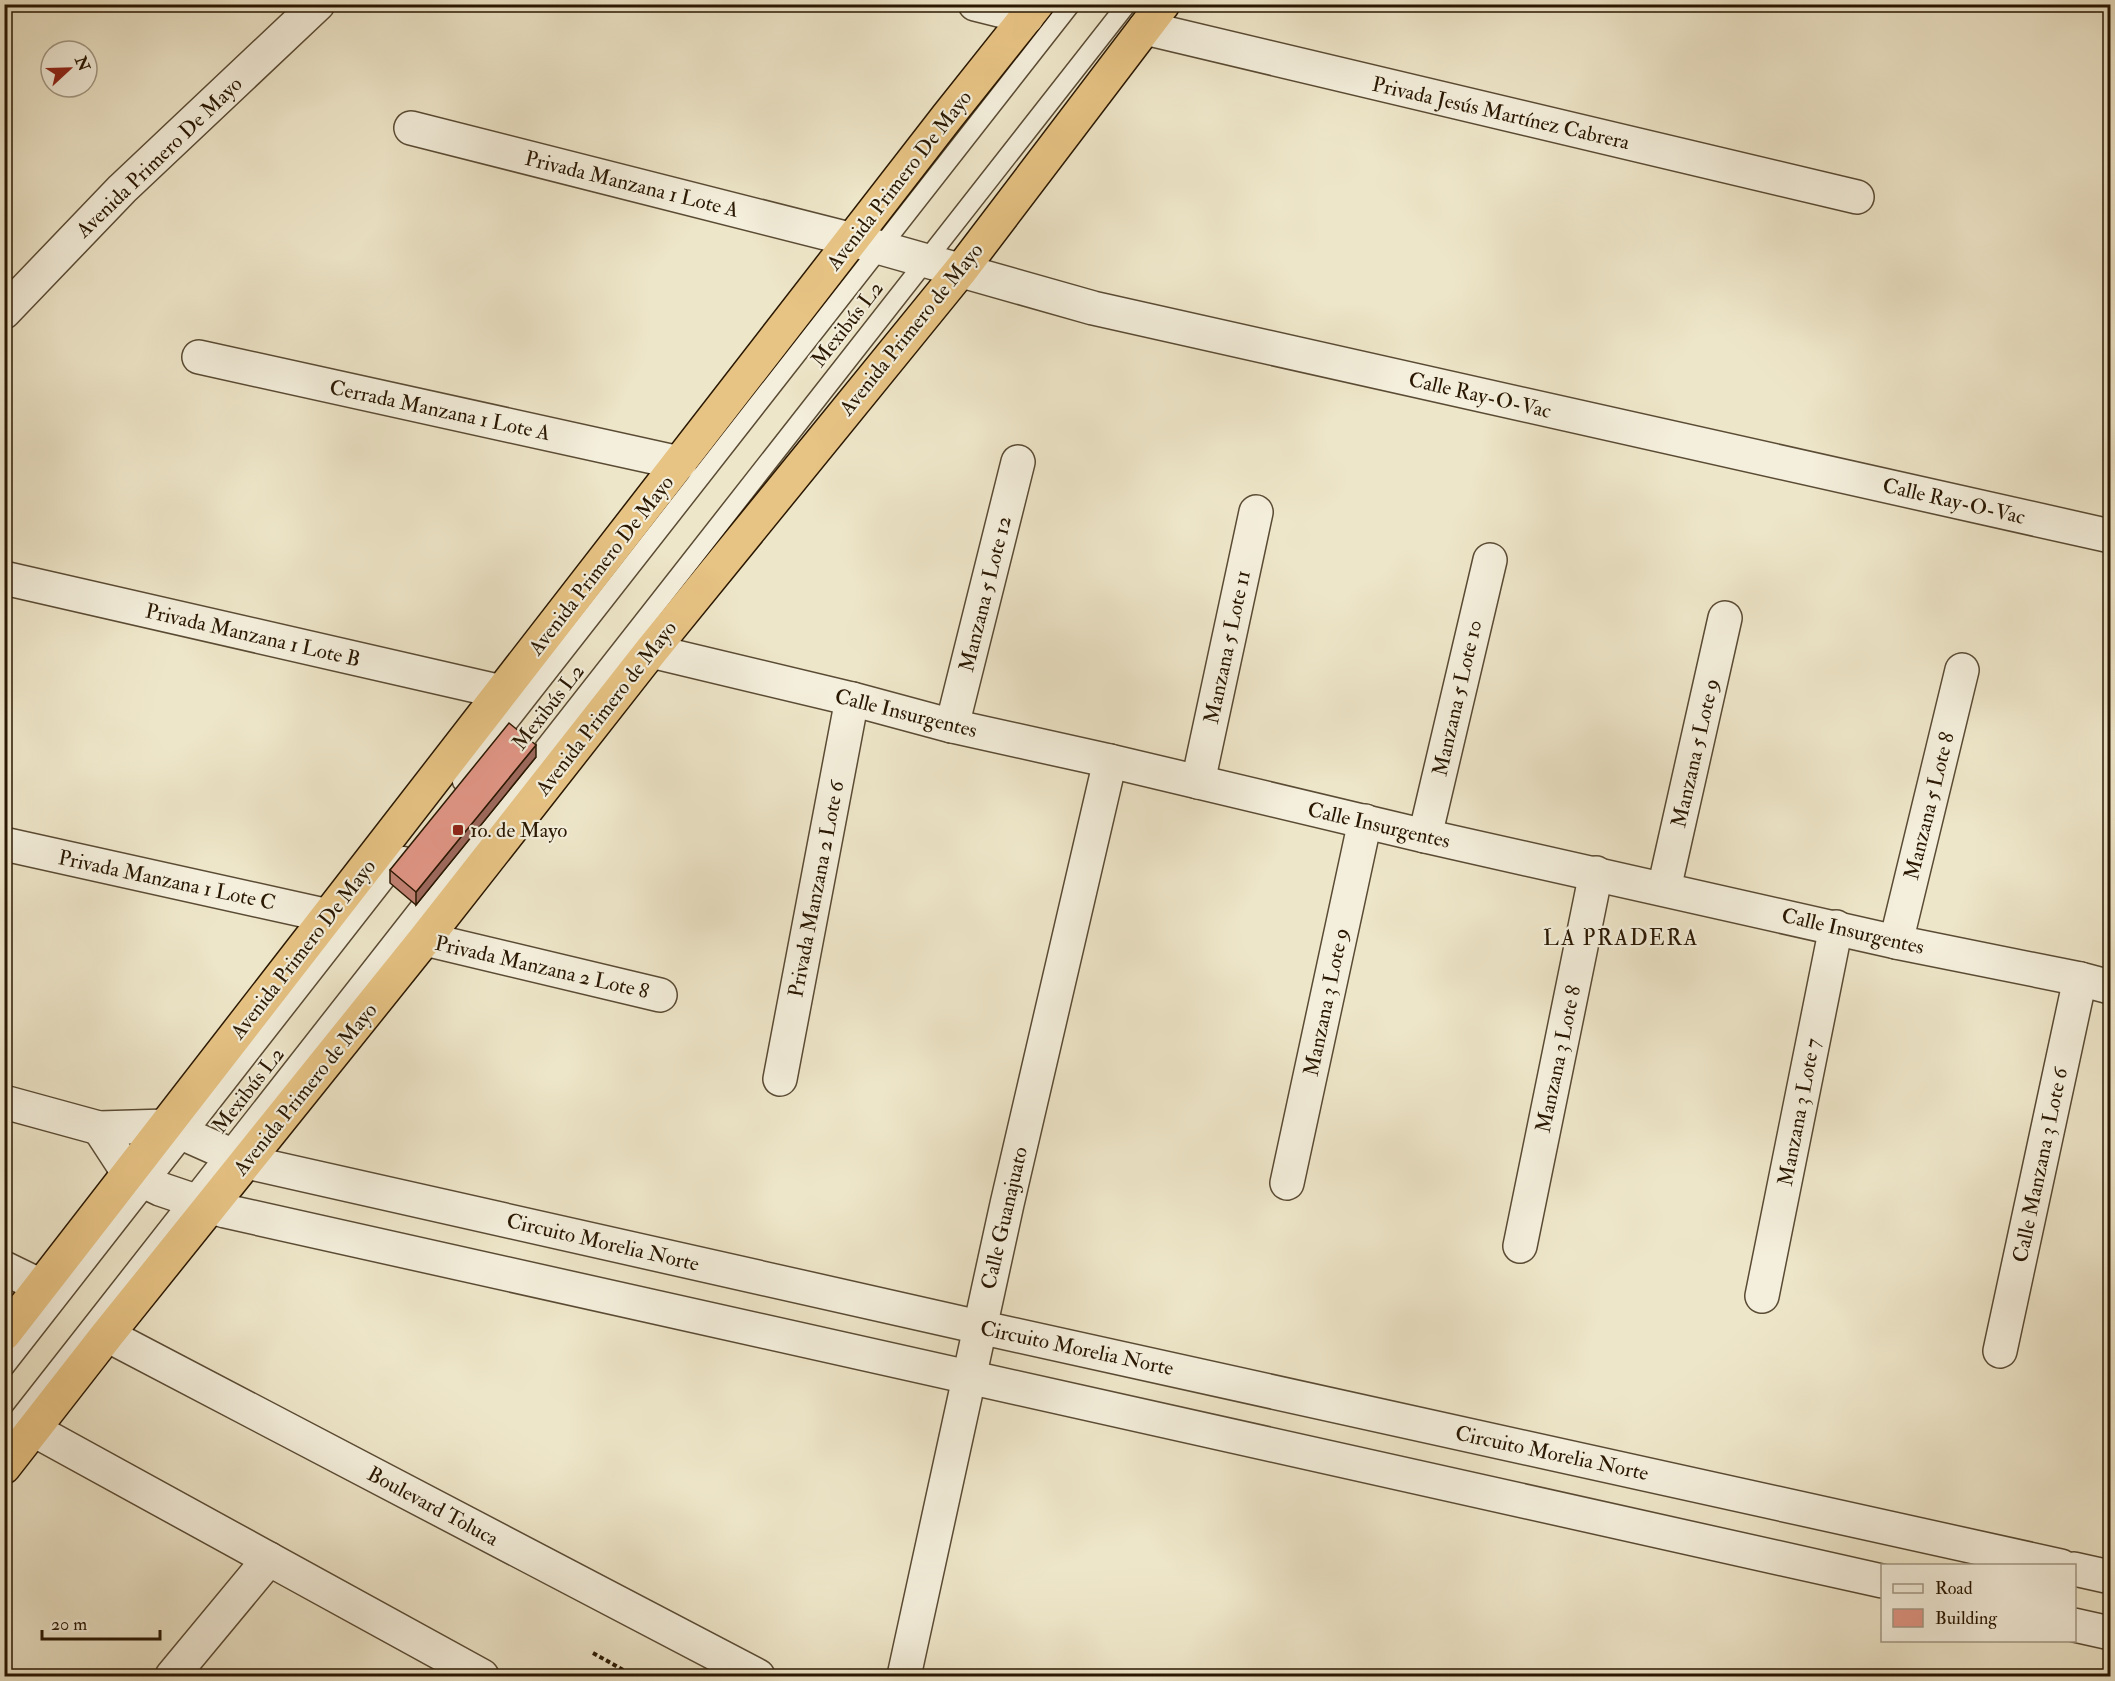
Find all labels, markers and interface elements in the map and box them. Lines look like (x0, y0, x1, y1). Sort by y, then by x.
north arrow (39, 39, 99, 99)
text: N (70, 52, 94, 75)
street label: Avenida Primero De Mayo (70, 71, 248, 245)
street label: Privada Jesús Martínez Cabrera (1370, 71, 1633, 156)
street label: Avenida Primero De Mayo (820, 85, 978, 277)
street label: Privada Manzana 1 Lote A (522, 145, 742, 224)
street label: Avenida Primero de Mayo (833, 238, 989, 422)
street label: Mexibús L2 (805, 276, 889, 373)
street label: Calle Ray-O-Vac (1406, 366, 1554, 425)
street label: Cerrada Manzana 1 Lote A (327, 374, 553, 447)
street label: Avenida Primero De Mayo (522, 470, 680, 662)
street label: Calle Ray-O-Vac (1880, 472, 2028, 531)
street label: Manzana 5 Lote 12 (953, 513, 1018, 675)
street label: Manzana 5 Lote 11 (1198, 568, 1257, 726)
street label: Privada Manzana 1 Lote B (143, 598, 363, 673)
street label: Avenida Primero de Mayo (529, 616, 683, 802)
street label: Manzana 5 Lote 10 (1426, 617, 1489, 779)
street label: Mexibús L2 (506, 659, 590, 756)
street label: Manzana 5 Lote 9 (1665, 676, 1726, 830)
street label: Calle Insurgentes (832, 683, 980, 744)
street label: Manzana 5 Lote 8 (1898, 729, 1961, 883)
street label: Privada Manzana 2 Lote 6 (782, 777, 851, 1000)
street label: Calle Insurgentes (1305, 796, 1453, 855)
place label: 1o. de Mayo (470, 817, 567, 844)
marker: 1o. de Mayo (451, 823, 465, 837)
street label: Privada Manzana 1 Lote C (56, 844, 278, 917)
street label: Avenida Primero De Mayo (224, 854, 382, 1046)
street label: Calle Insurgentes (1779, 902, 1927, 961)
district label: LA PRADERA (1543, 924, 1699, 952)
street label: Manzana 3 Lote 9 (1298, 925, 1355, 1079)
street label: Privada Manzana 2 Lote 8 (432, 930, 652, 1005)
street label: Manzana 3 Lote 8 (1530, 983, 1587, 1135)
street label: Avenida Primero de Mayo (227, 998, 383, 1182)
street label: Manzana 3 Lote 7 (1772, 1036, 1827, 1188)
street label: Mexibús L2 (206, 1042, 290, 1139)
street label: Calle Manzana 3 Lote 6 (2007, 1064, 2075, 1265)
street label: Calle Guanajuato (975, 1144, 1034, 1292)
street label: Circuito Morelia Norte (504, 1207, 702, 1278)
street label: Circuito Morelia Norte (978, 1315, 1176, 1382)
street label: Circuito Morelia Norte (1453, 1420, 1651, 1487)
street label: Boulevard Toluca (362, 1460, 503, 1553)
legend (1881, 1564, 2076, 1642)
text: Road (1935, 1577, 1973, 1600)
scale bar (42, 1603, 160, 1641)
text: Building (1935, 1607, 1998, 1630)
text: 20 m (51, 1613, 87, 1636)

